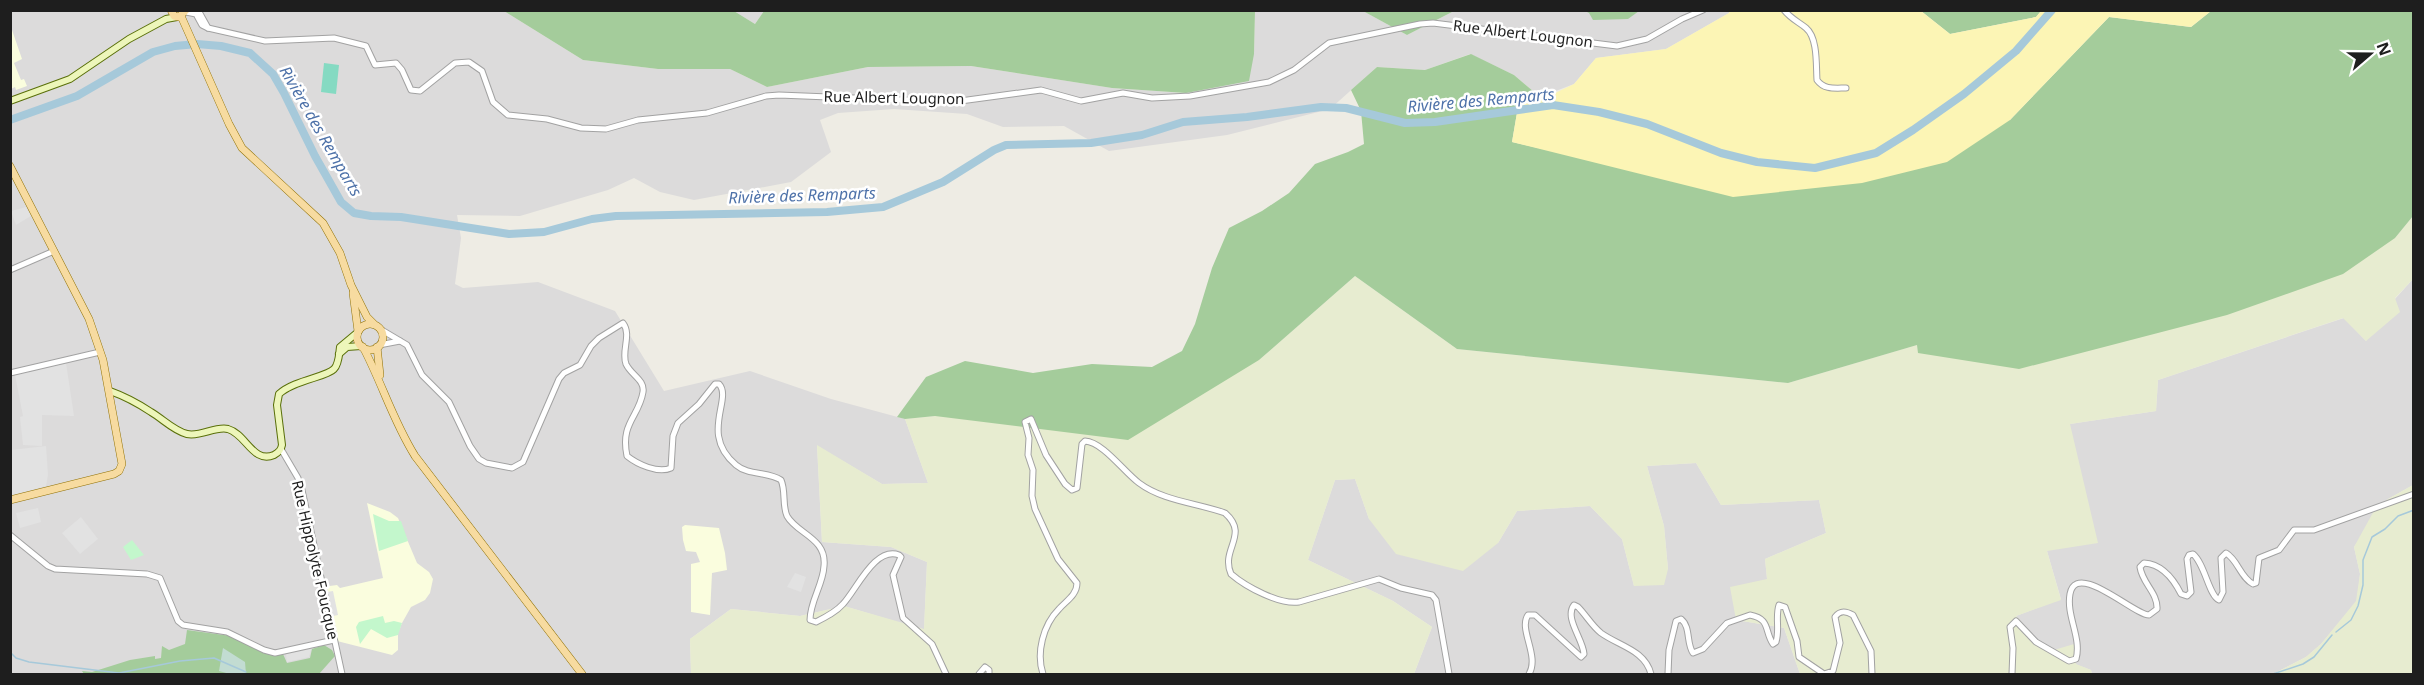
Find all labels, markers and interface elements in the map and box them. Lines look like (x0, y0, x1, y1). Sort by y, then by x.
street label: Rue Albert Lougnon (1452, 15, 1594, 52)
north arrow (2340, 24, 2400, 84)
text: N (2372, 39, 2397, 59)
water label: Rivière des Remparts (275, 62, 367, 200)
water label: Rivière des Remparts (1407, 83, 1556, 117)
street label: Rue Albert Lougnon (824, 86, 965, 108)
water label: Rivière des Remparts (728, 181, 876, 209)
street label: Rue Hippolyte Foucque (288, 478, 344, 641)

